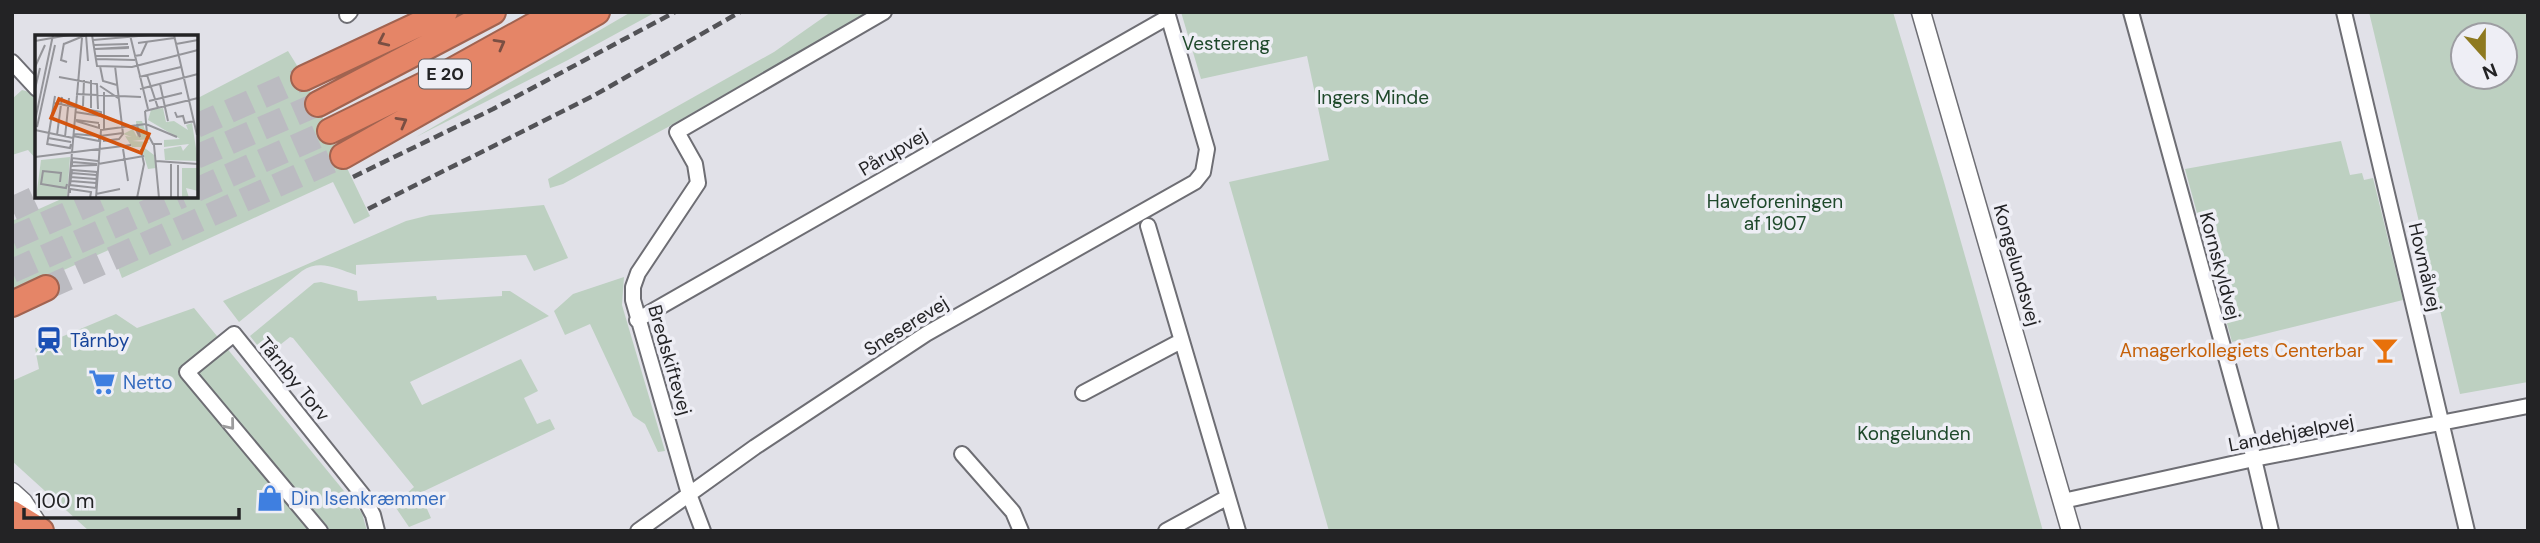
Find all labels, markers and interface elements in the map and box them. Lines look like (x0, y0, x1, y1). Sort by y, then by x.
north arrow (2449, 21, 2519, 91)
park label: Vestereng (1182, 31, 1271, 56)
one-way arrow (378, 33, 390, 47)
inset map (35, 35, 198, 198)
one-way arrow (493, 39, 506, 52)
text: N (2479, 57, 2501, 86)
road number: E 20 (419, 60, 471, 88)
park label: Ingers Minde (1317, 85, 1429, 110)
one-way arrow (395, 117, 408, 130)
street label: Pårupvej (854, 122, 932, 182)
park label: Haveforeningen af 1907 (1707, 189, 1843, 236)
street label: Kongelundsvej (1988, 201, 2046, 329)
street label: Kornskyldvej (2194, 209, 2246, 323)
street label: Hovmålvej (2403, 220, 2447, 314)
street label: Sneserevej (859, 290, 953, 362)
street label: Bredskiftevej (642, 302, 698, 418)
station icon: Tårnby (34, 325, 64, 355)
place label: Tårnby (70, 328, 130, 353)
street label: Tårnby Torv (252, 332, 336, 426)
bar icon: Amagerkollegiets Centerbar (2370, 335, 2400, 365)
place label: Amagerkollegiets Centerbar (2119, 338, 2364, 363)
supermarket icon: Netto (87, 367, 117, 397)
place label: Netto (123, 370, 173, 395)
street label: Landehjælpvej (2226, 409, 2356, 457)
one-way arrow (222, 417, 235, 429)
park label: Kongelunden (1857, 421, 1971, 446)
scale bar (24, 476, 240, 520)
shop icon: Din Isenkræmmer (255, 483, 285, 513)
place label: Din Isenkræmmer (291, 486, 446, 511)
text: 100 m (35, 487, 95, 515)

